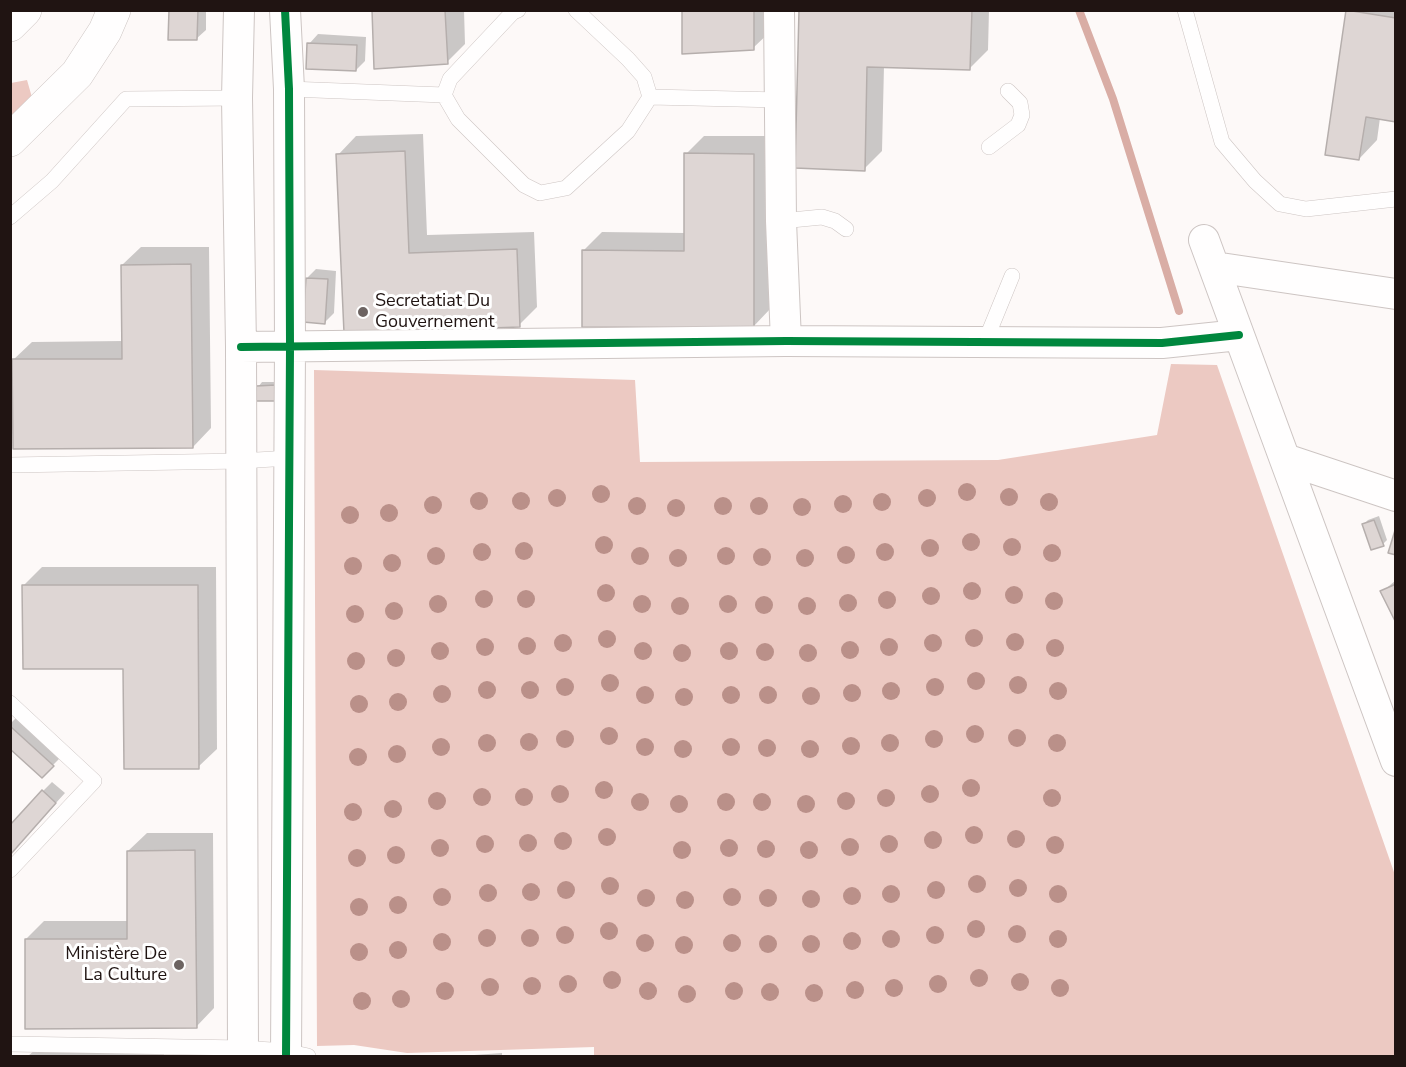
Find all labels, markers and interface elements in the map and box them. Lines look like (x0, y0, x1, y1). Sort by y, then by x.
place label: Secretatiat Du Gouvernement (375, 291, 495, 334)
marker: Secretatiat Du Gouvernement (356, 305, 370, 319)
place label: Ministère De La Culture (65, 944, 167, 986)
marker: Ministère De La Culture (172, 958, 186, 972)

